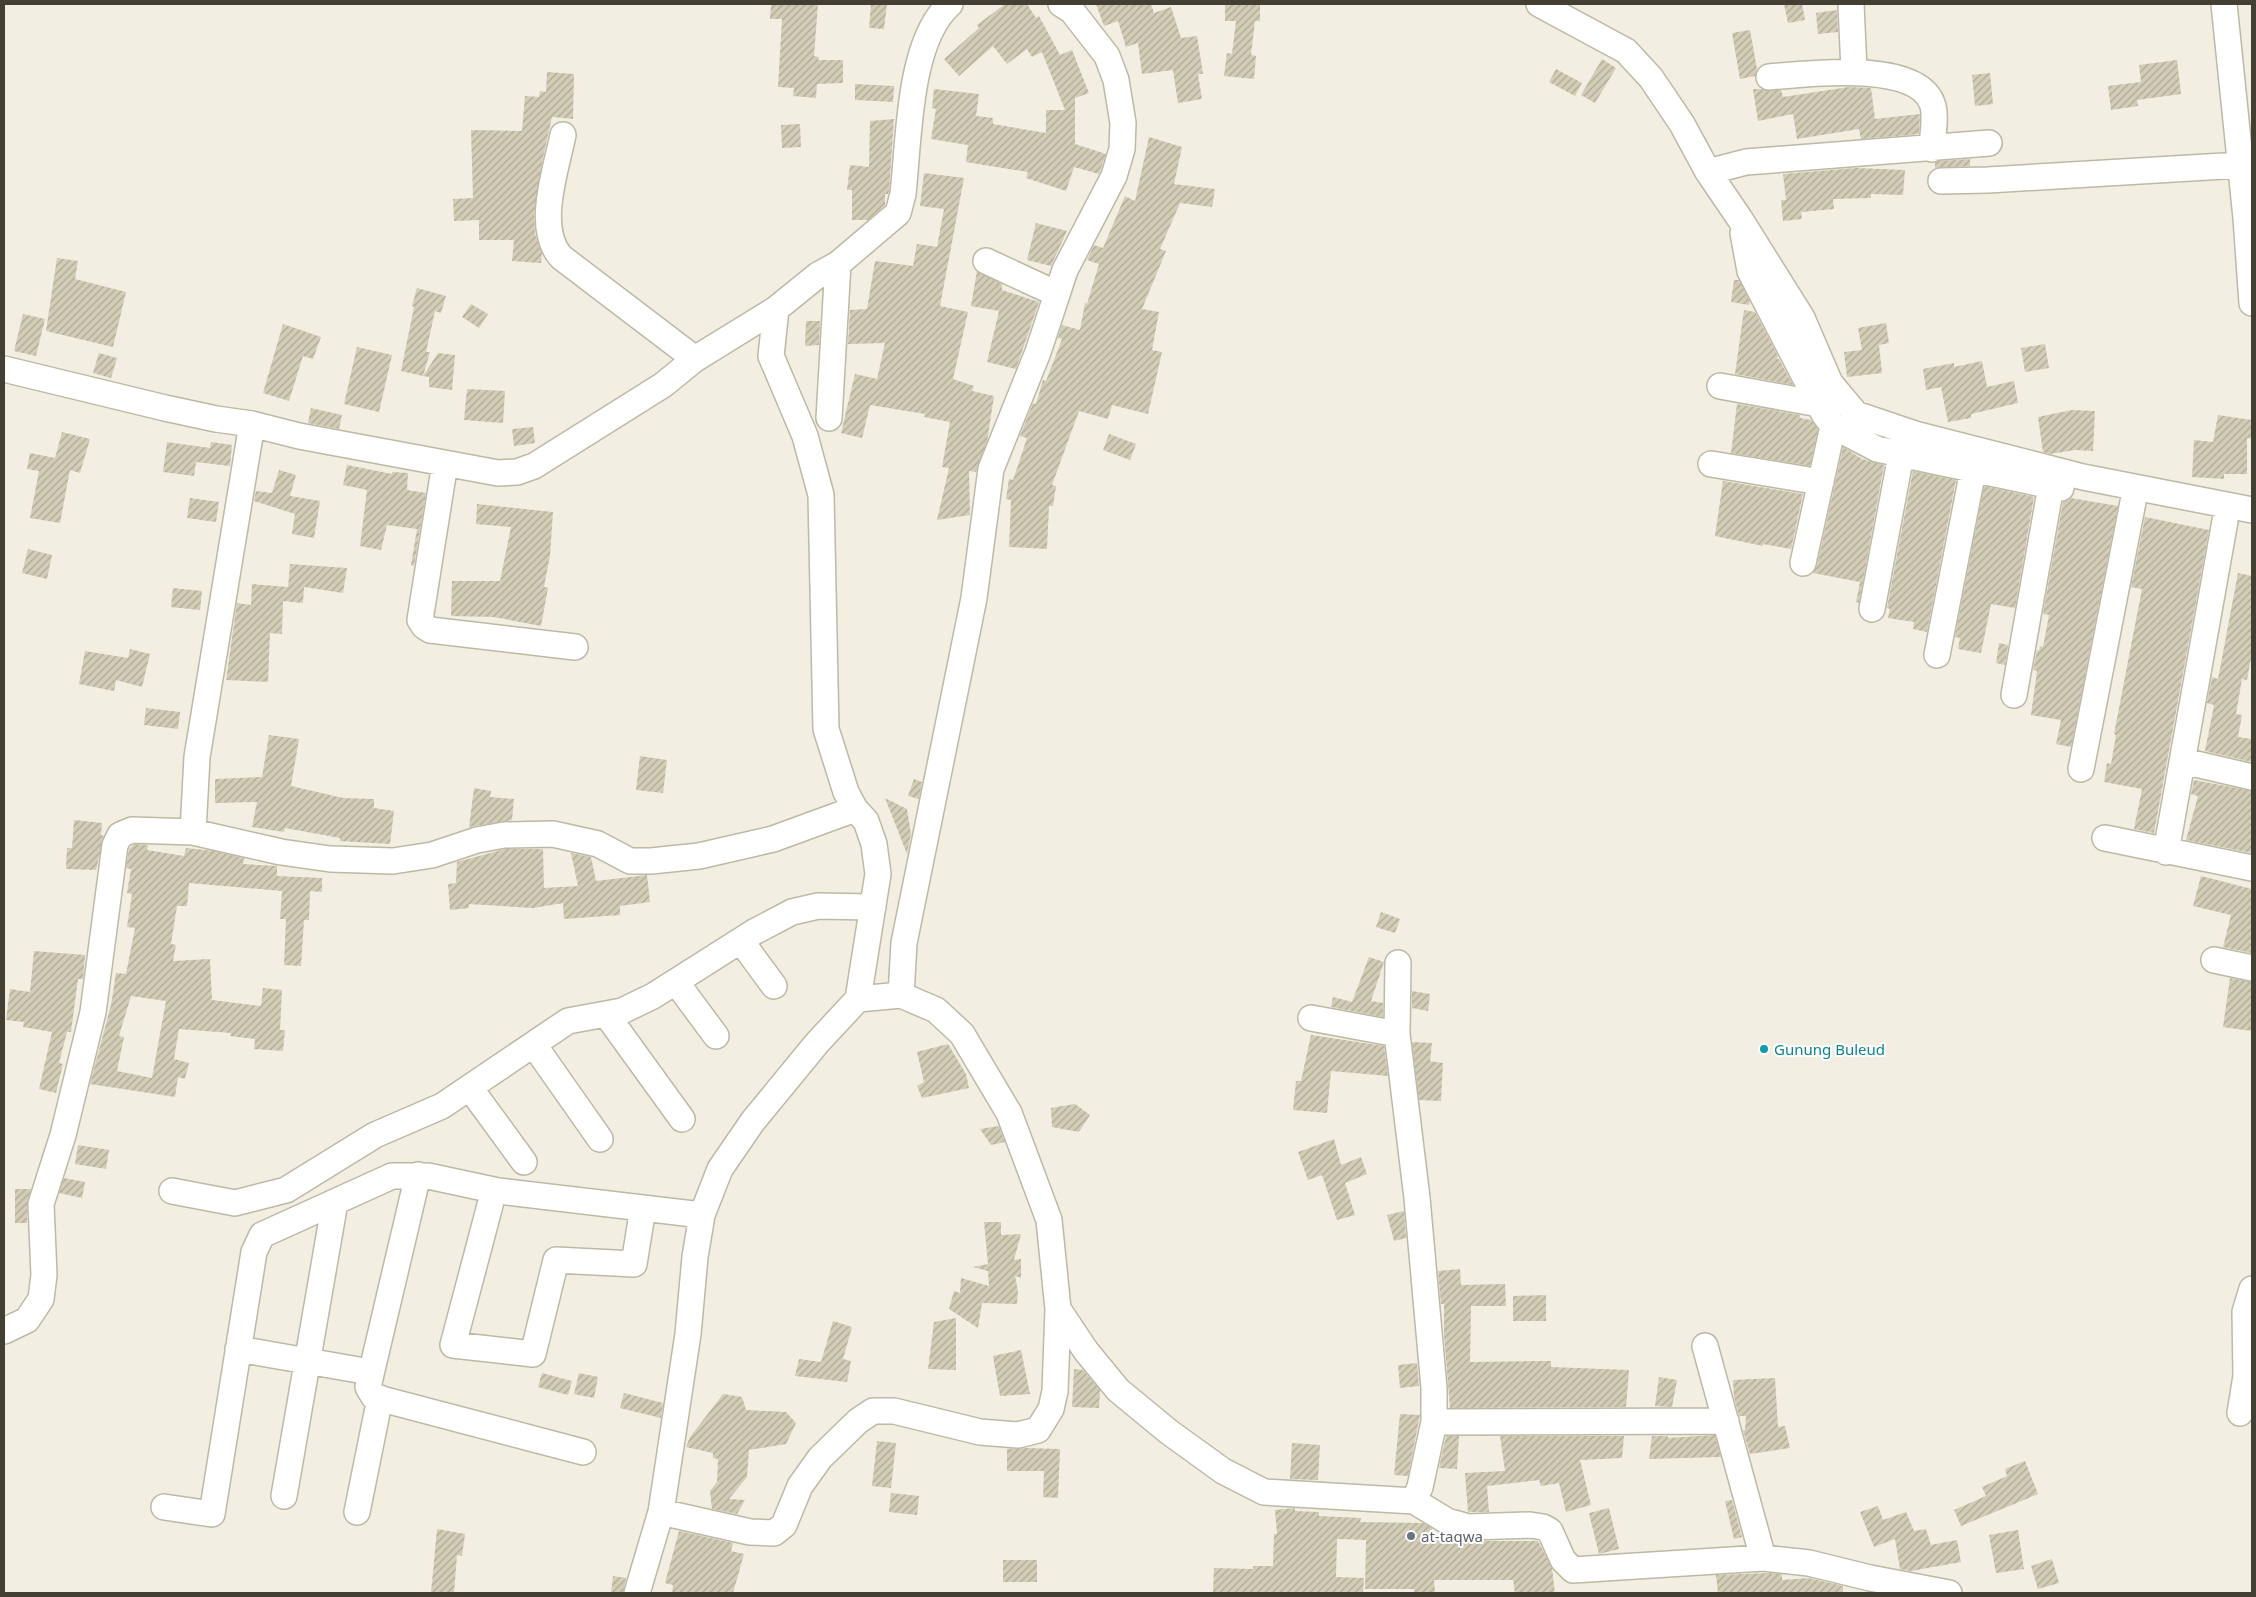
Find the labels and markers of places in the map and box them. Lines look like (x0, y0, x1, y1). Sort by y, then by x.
place label: Gunung Buleud (1774, 1039, 1885, 1059)
marker: Gunung Buleud (1758, 1043, 1770, 1055)
place label: at-taqwa (1421, 1526, 1483, 1546)
marker: at-taqwa (1405, 1530, 1417, 1542)

